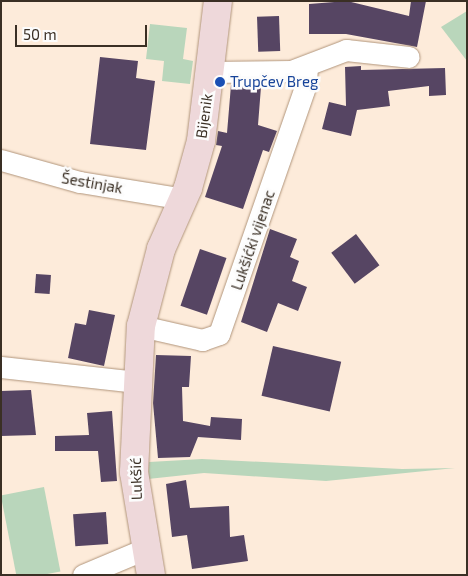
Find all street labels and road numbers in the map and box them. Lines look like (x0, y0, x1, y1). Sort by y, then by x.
street label: Bijenik (192, 93, 216, 139)
street label: Šestinjak (60, 169, 124, 197)
street label: Lukšićki vijenac (227, 187, 279, 293)
street label: Lukšić (126, 457, 146, 501)

